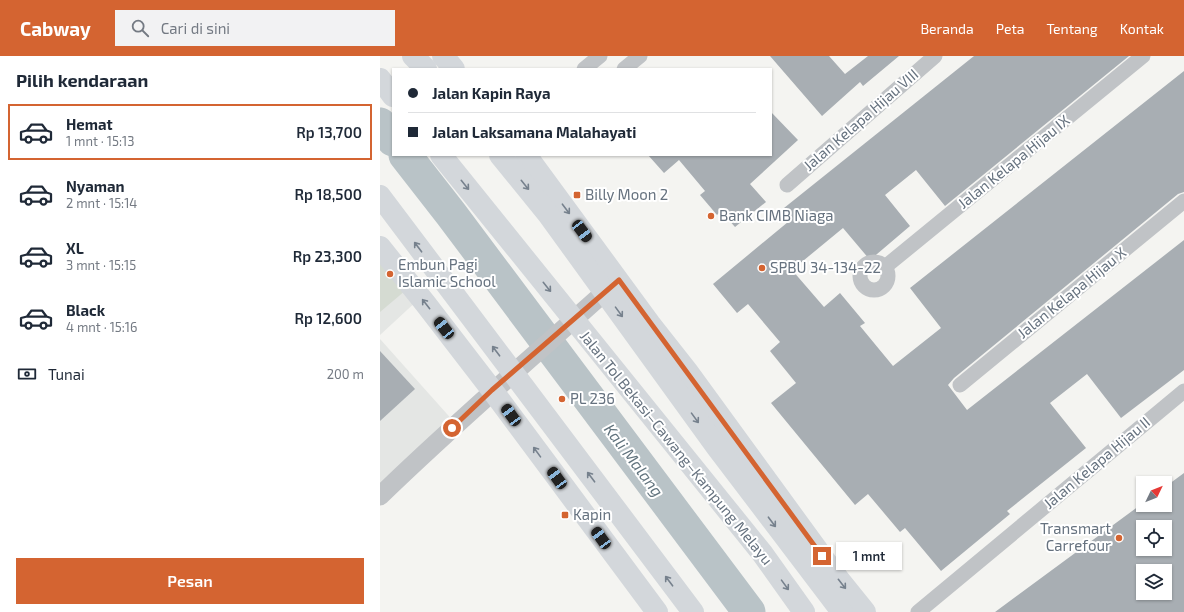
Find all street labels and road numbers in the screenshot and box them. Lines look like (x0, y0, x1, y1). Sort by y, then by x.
street label: Jalan Kelapa Hijau VIII (799, 65, 922, 175)
street label: Jalan Kelapa Hijau IX (954, 111, 1073, 213)
street label: Jalan Kelapa Hijau X (1013, 243, 1130, 342)
street label: Jalan Tol Bekasi–Cawang–Kampung Melayu (577, 327, 777, 568)
street label: Jalan Kelapa Hijau II (1040, 413, 1154, 513)

